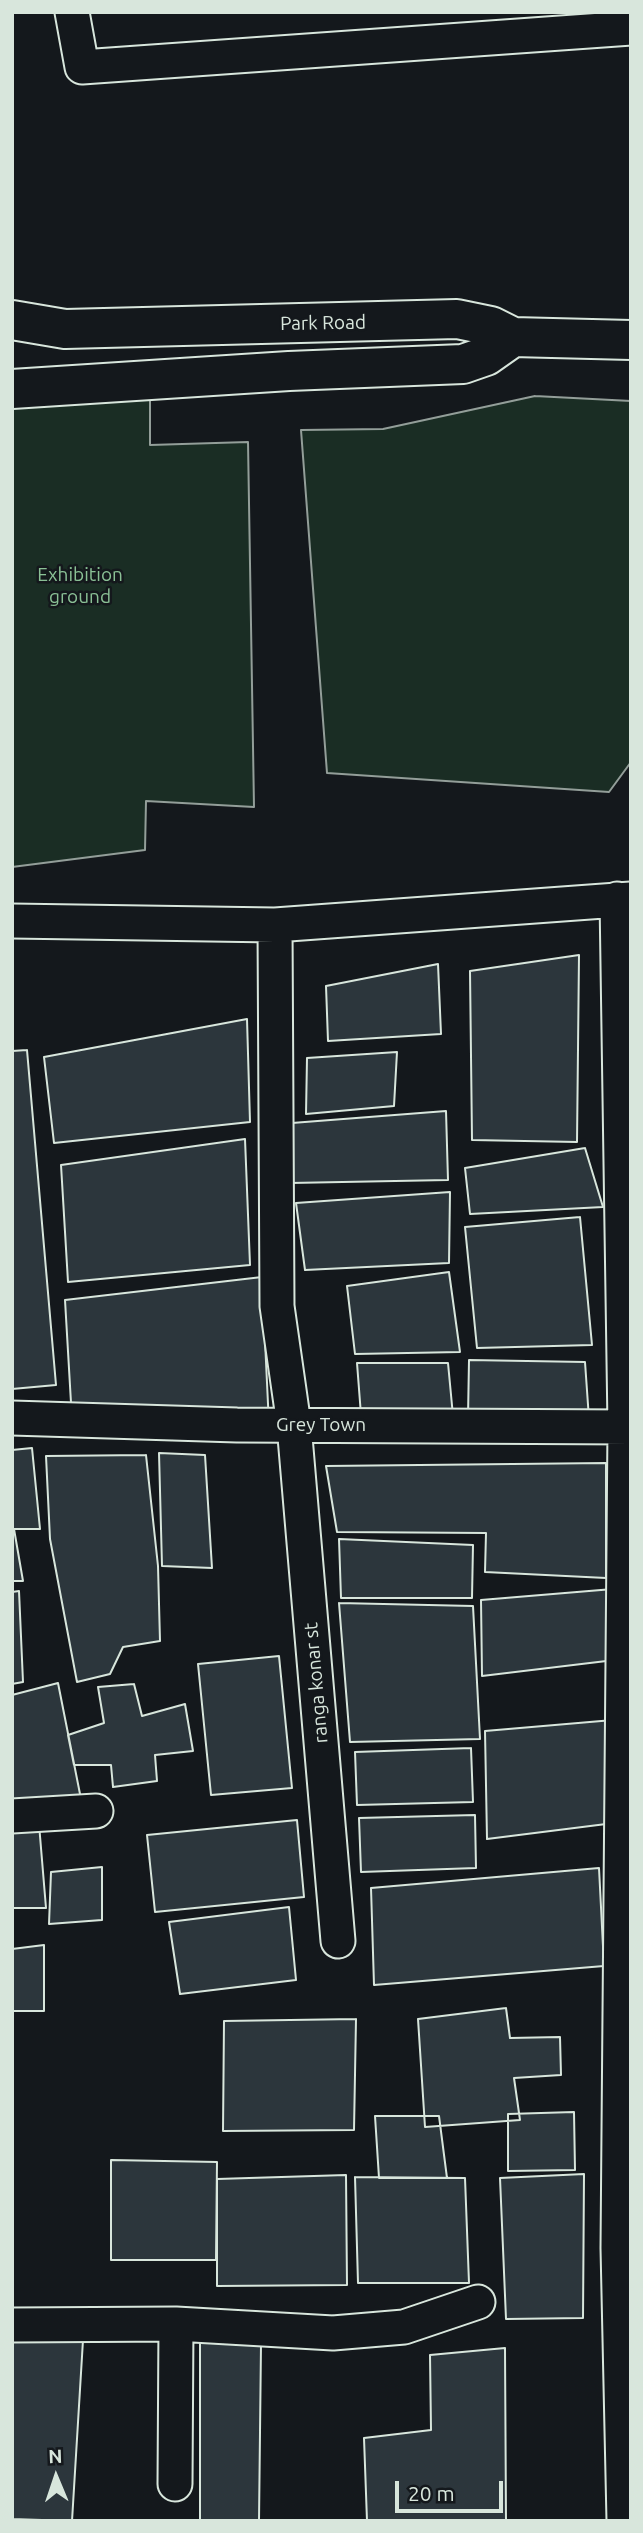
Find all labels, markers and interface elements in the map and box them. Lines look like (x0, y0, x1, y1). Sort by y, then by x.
street label: Park Road (280, 311, 366, 335)
park label: Exhibition ground (37, 564, 123, 608)
street label: Grey Town (276, 1414, 366, 1436)
street label: ranga konar st (299, 1622, 333, 1744)
north arrow (21, 2442, 91, 2512)
text: N (48, 2445, 63, 2467)
scale bar (398, 2466, 506, 2510)
text: 20 m (408, 2481, 455, 2505)

